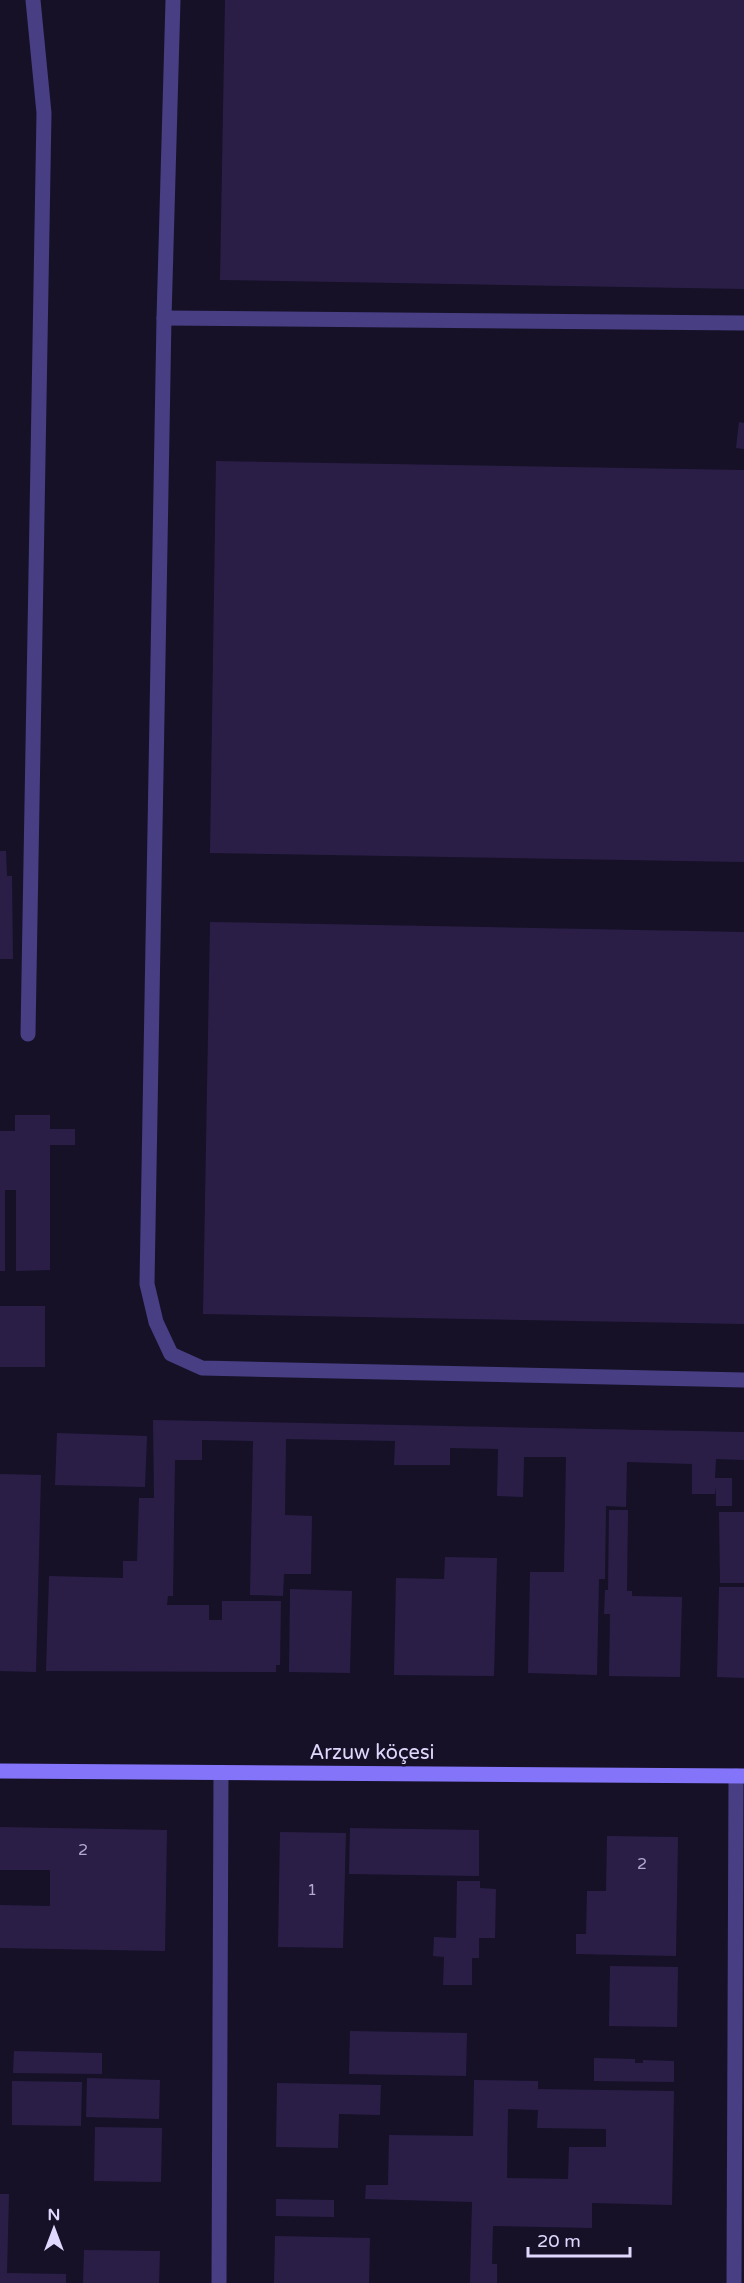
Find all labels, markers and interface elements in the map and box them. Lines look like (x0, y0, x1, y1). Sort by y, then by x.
street label: Arzuw köçesi (310, 1741, 435, 1765)
house number: 2 (78, 1840, 88, 1860)
house number: 2 (637, 1854, 647, 1874)
house number: 1 (307, 1880, 317, 1900)
north arrow (24, 2199, 84, 2259)
text: N (48, 2205, 60, 2225)
scale bar (528, 2220, 630, 2258)
text: 20 m (537, 2230, 581, 2252)

